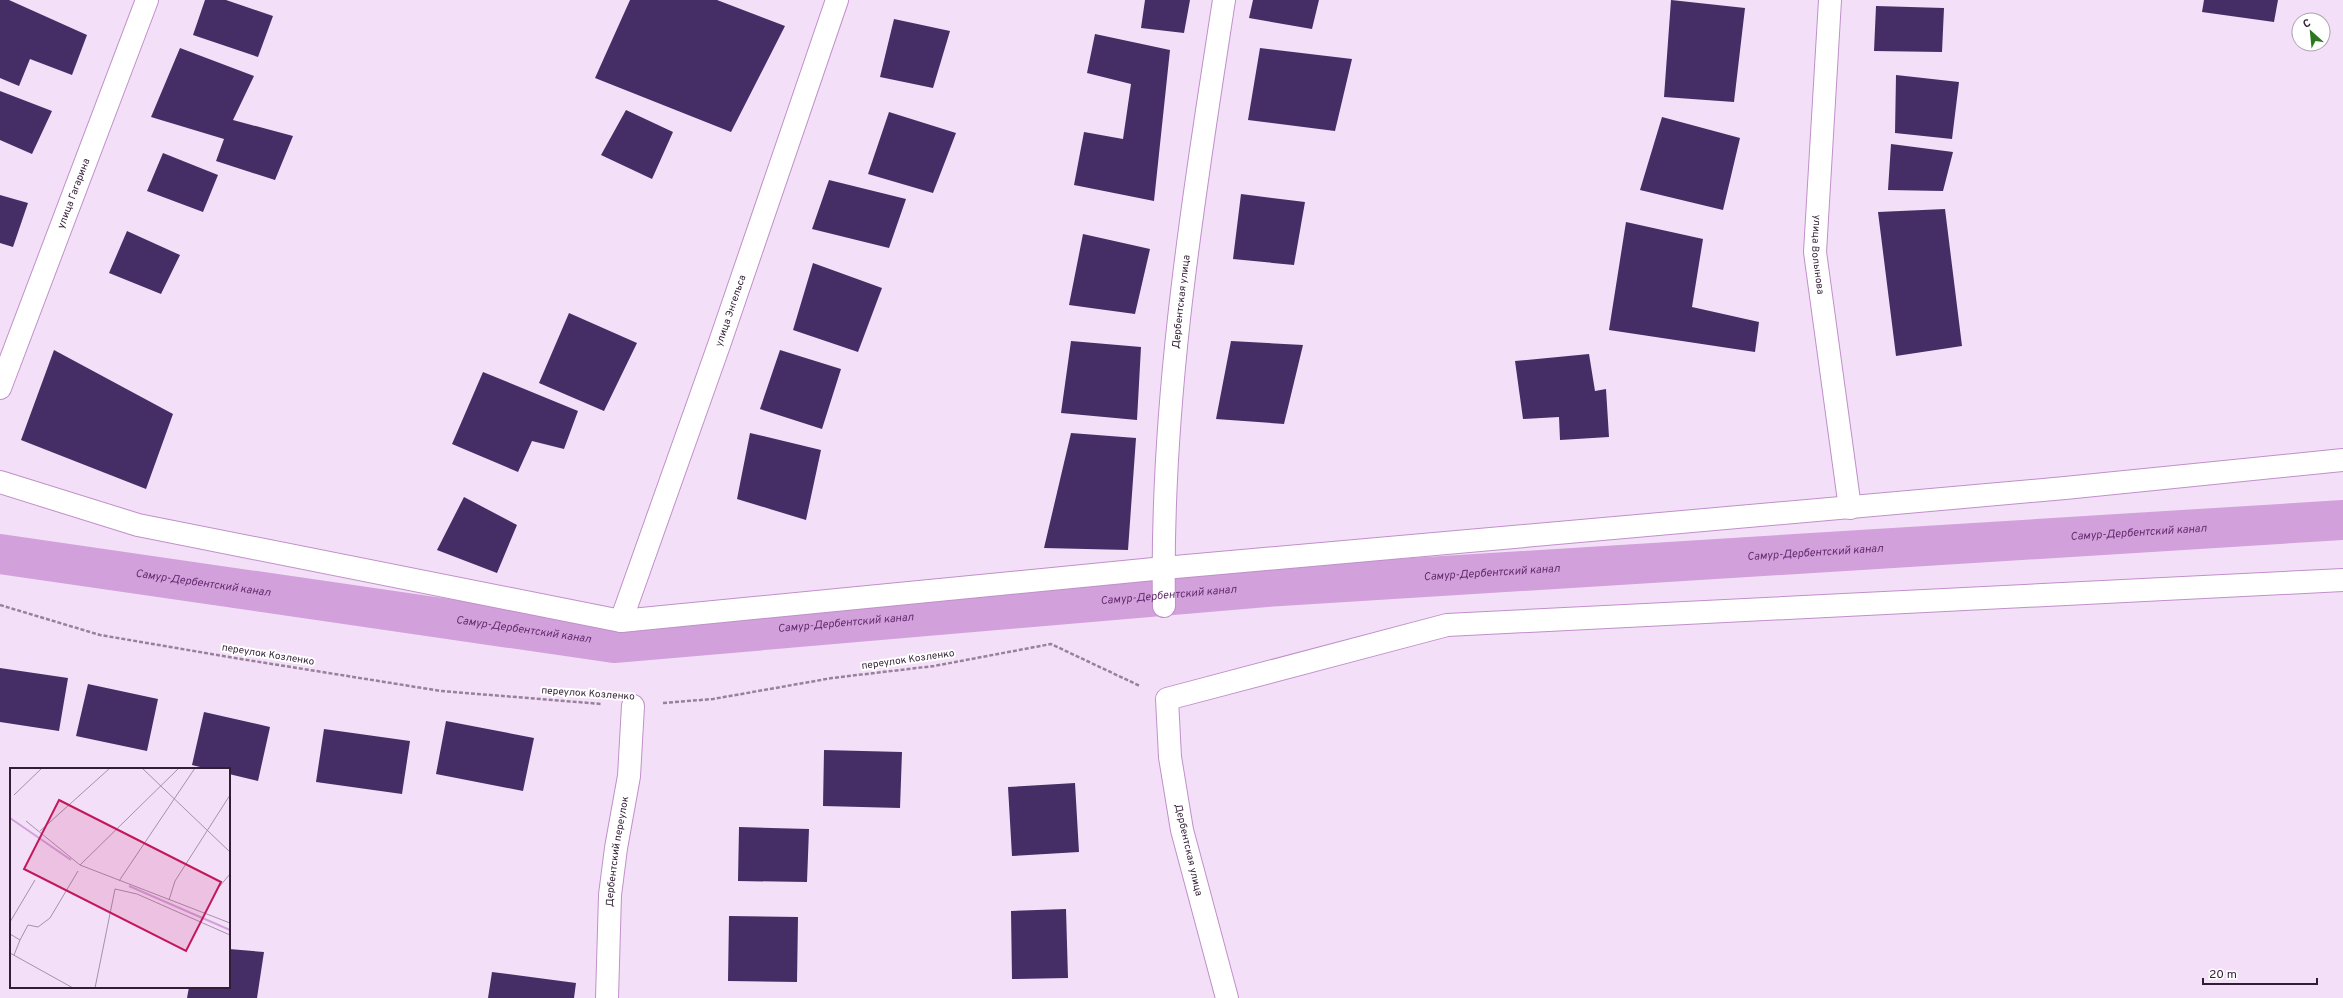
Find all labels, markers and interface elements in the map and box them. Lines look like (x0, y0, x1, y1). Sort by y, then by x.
north arrow (2291, 12, 2331, 52)
text: С (2301, 16, 2313, 32)
street label: улица Гагарина (54, 157, 93, 230)
street label: улица Волынова (1808, 214, 1827, 295)
street label: Дербентская улица (1169, 254, 1193, 349)
street label: улица Энгельса (712, 273, 749, 348)
water label: Самур-Дербентский канал (2070, 521, 2208, 544)
water label: Самур-Дербентский канал (1747, 542, 1884, 564)
water label: Самур-Дербентский канал (1423, 562, 1561, 584)
water label: Самур-Дербентский канал (134, 567, 272, 600)
water label: Самур-Дербентский канал (1100, 583, 1238, 608)
water label: Самур-Дербентский канал (777, 610, 915, 636)
water label: Самур-Дербентский канал (455, 613, 593, 647)
street label: переулок Козленко (221, 641, 316, 669)
street label: переулок Козленко (861, 647, 956, 673)
street label: переулок Козленко (541, 684, 636, 704)
inset map (10, 768, 230, 988)
street label: Дербентский переулок (603, 795, 632, 907)
street label: Дербентская улица (1171, 803, 1205, 897)
scale bar (2203, 960, 2317, 986)
text: 20 m (2209, 967, 2237, 983)

